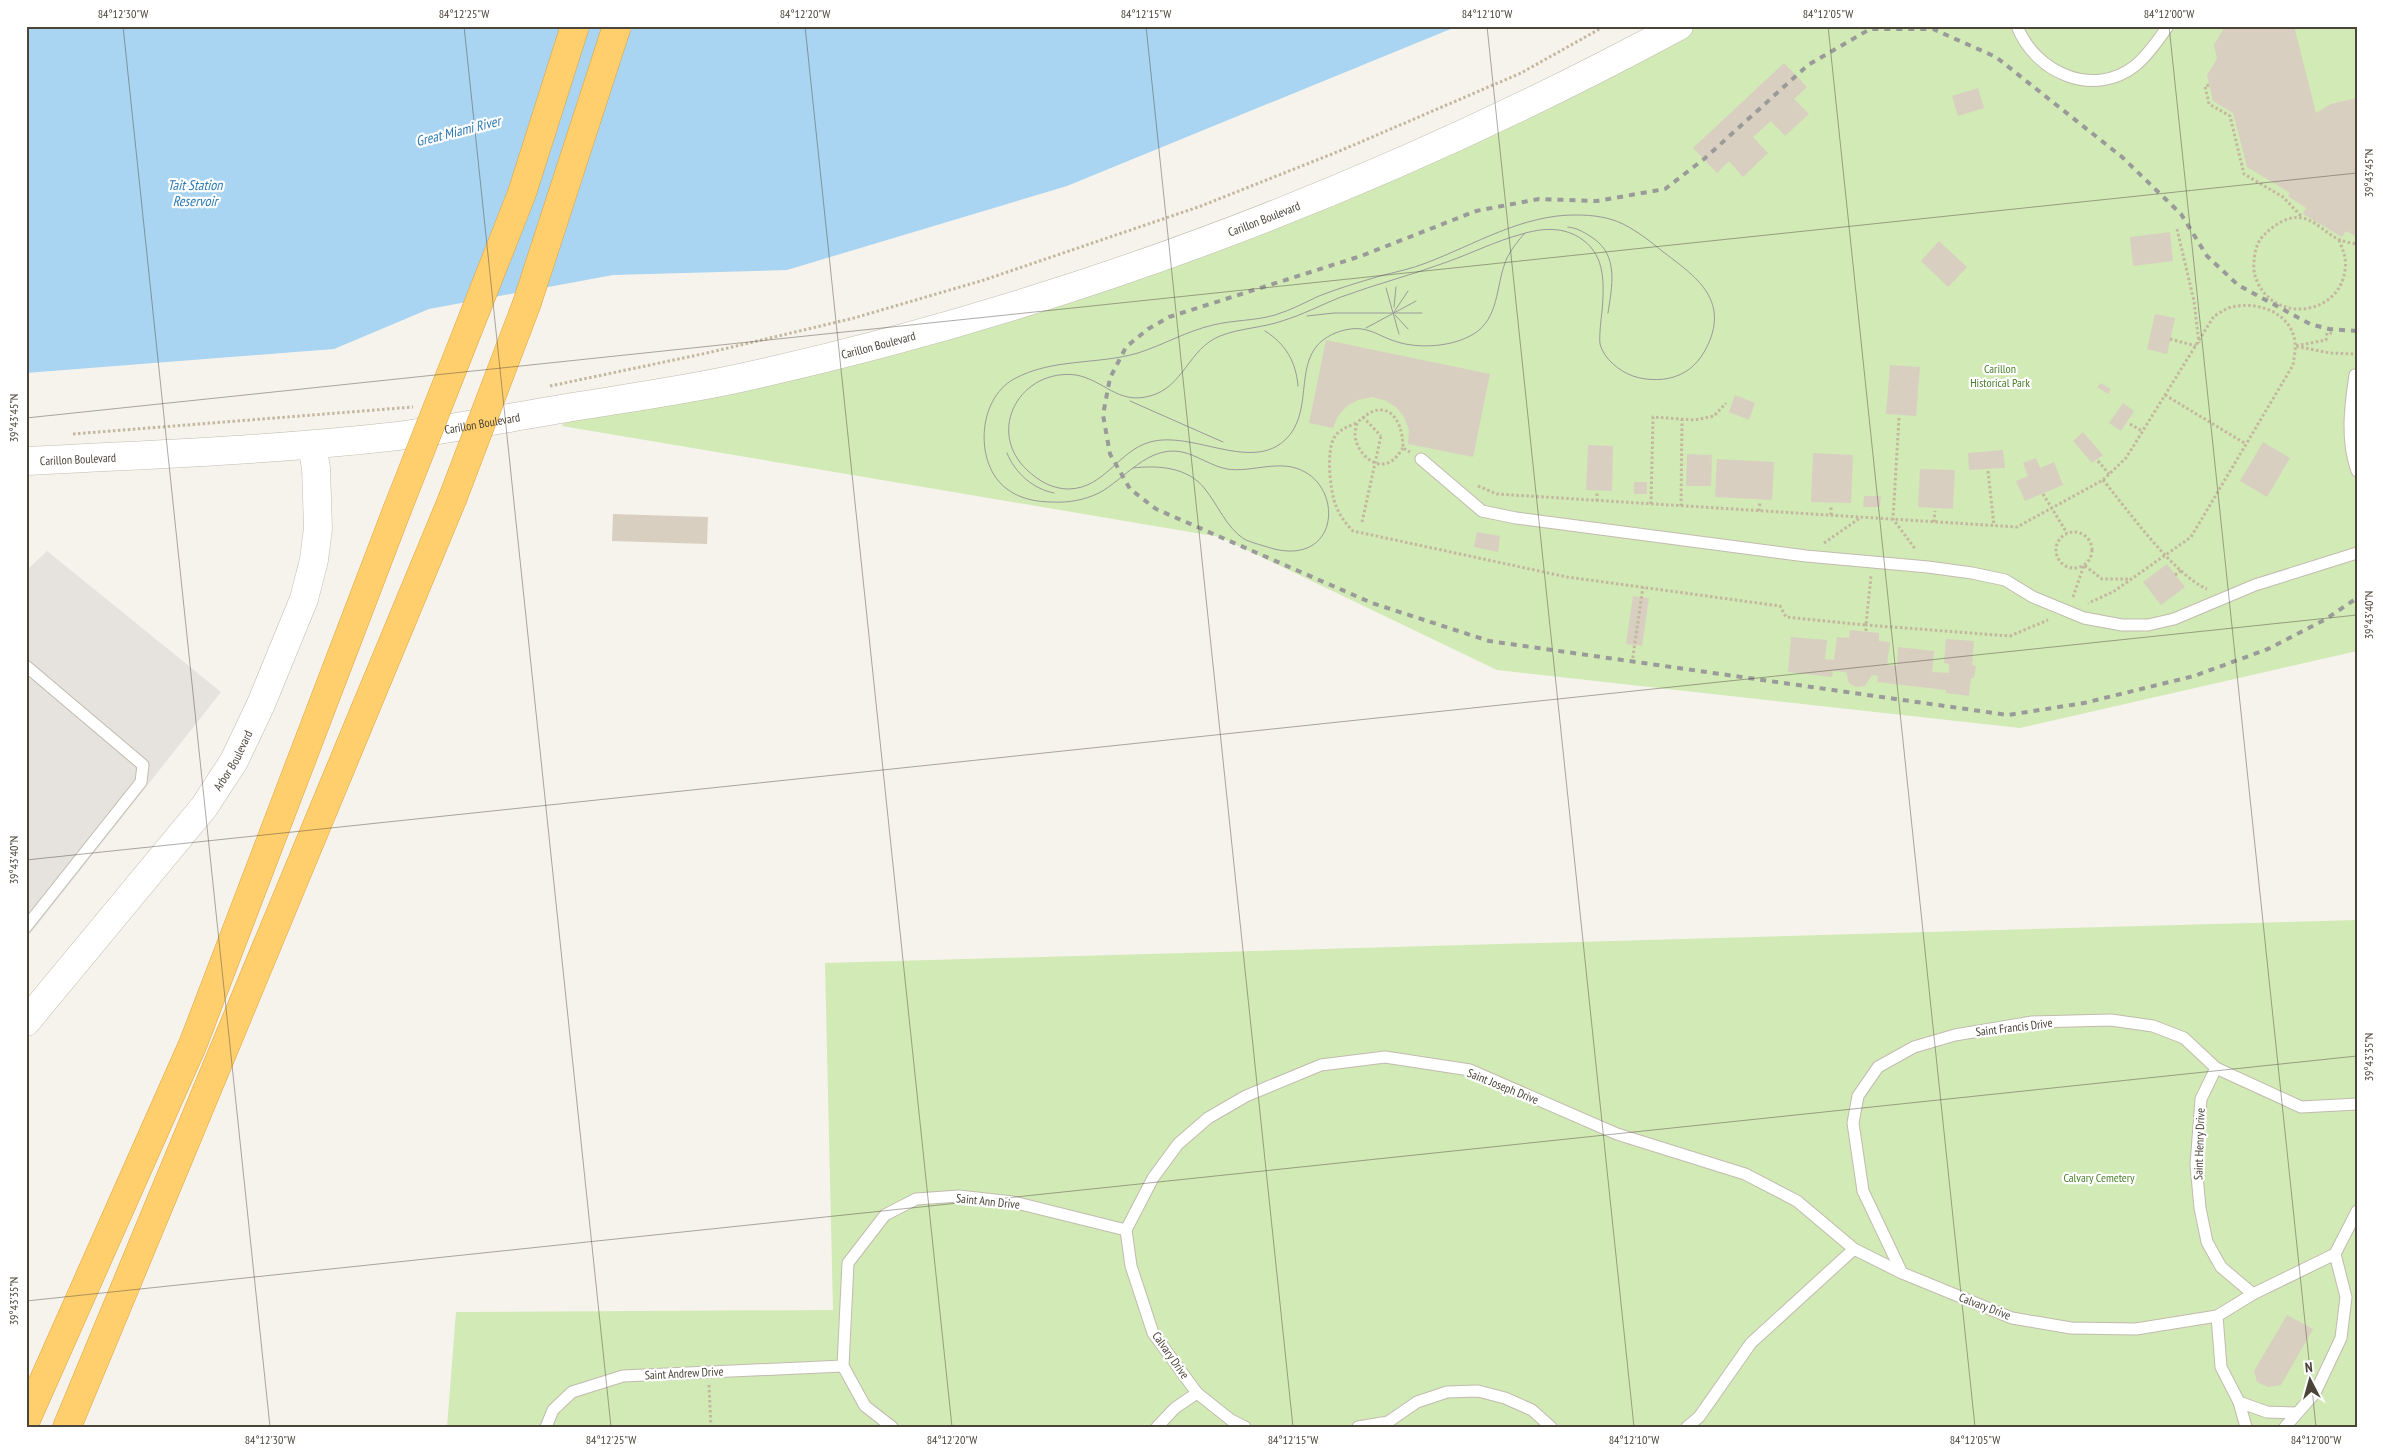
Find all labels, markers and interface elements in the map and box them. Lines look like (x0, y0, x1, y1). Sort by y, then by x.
text: 84°12'30"W (98, 6, 148, 21)
text: 84°12'25"W (439, 6, 489, 21)
text: 84°12'20"W (780, 6, 830, 21)
text: 84°12'15"W (1121, 6, 1171, 21)
text: 84°12'10"W (1462, 6, 1512, 21)
text: 84°12'05"W (1803, 6, 1853, 21)
text: 84°12'00"W (2144, 6, 2194, 21)
water label: Great Miami River (414, 111, 504, 150)
text: 39°43'45"N (2361, 149, 2376, 197)
water label: Tait Station Reservoir (167, 176, 223, 210)
street label: Carillon Boulevard (1226, 197, 1302, 239)
street label: Carillon Boulevard (839, 327, 917, 361)
park label: Carillon Historical Park (1970, 361, 2030, 390)
text: 39°43'45"N (6, 394, 21, 442)
street label: Carillon Boulevard (443, 409, 521, 437)
street label: Carillon Boulevard (39, 449, 116, 468)
text: 39°43'40"N (2361, 591, 2376, 639)
street label: Arbor Boulevard (209, 728, 255, 793)
text: 39°43'40"N (6, 836, 21, 884)
street label: Saint Francis Drive (1975, 1015, 2053, 1039)
text: 39°43'35"N (2361, 1033, 2376, 1081)
street label: Saint Joseph Drive (1465, 1065, 1541, 1107)
street label: Saint Henry Drive (2190, 1108, 2208, 1180)
park label: Calvary Cemetery (2063, 1170, 2135, 1185)
street label: Saint Ann Drive (955, 1190, 1021, 1212)
text: 39°43'35"N (6, 1277, 21, 1325)
street label: Calvary Drive (1957, 1289, 2013, 1323)
street label: Calvary Drive (1149, 1328, 1193, 1382)
north arrow (2286, 1356, 2336, 1406)
text: N (2304, 1358, 2313, 1376)
street label: Saint Andrew Drive (644, 1363, 724, 1383)
text: 84°12'30"W (245, 1432, 295, 1447)
text: 84°12'25"W (586, 1432, 636, 1447)
text: 84°12'20"W (927, 1432, 977, 1447)
text: 84°12'15"W (1268, 1432, 1318, 1447)
text: 84°12'10"W (1609, 1432, 1659, 1447)
text: 84°12'05"W (1950, 1432, 2000, 1447)
text: 84°12'00"W (2291, 1432, 2341, 1447)

